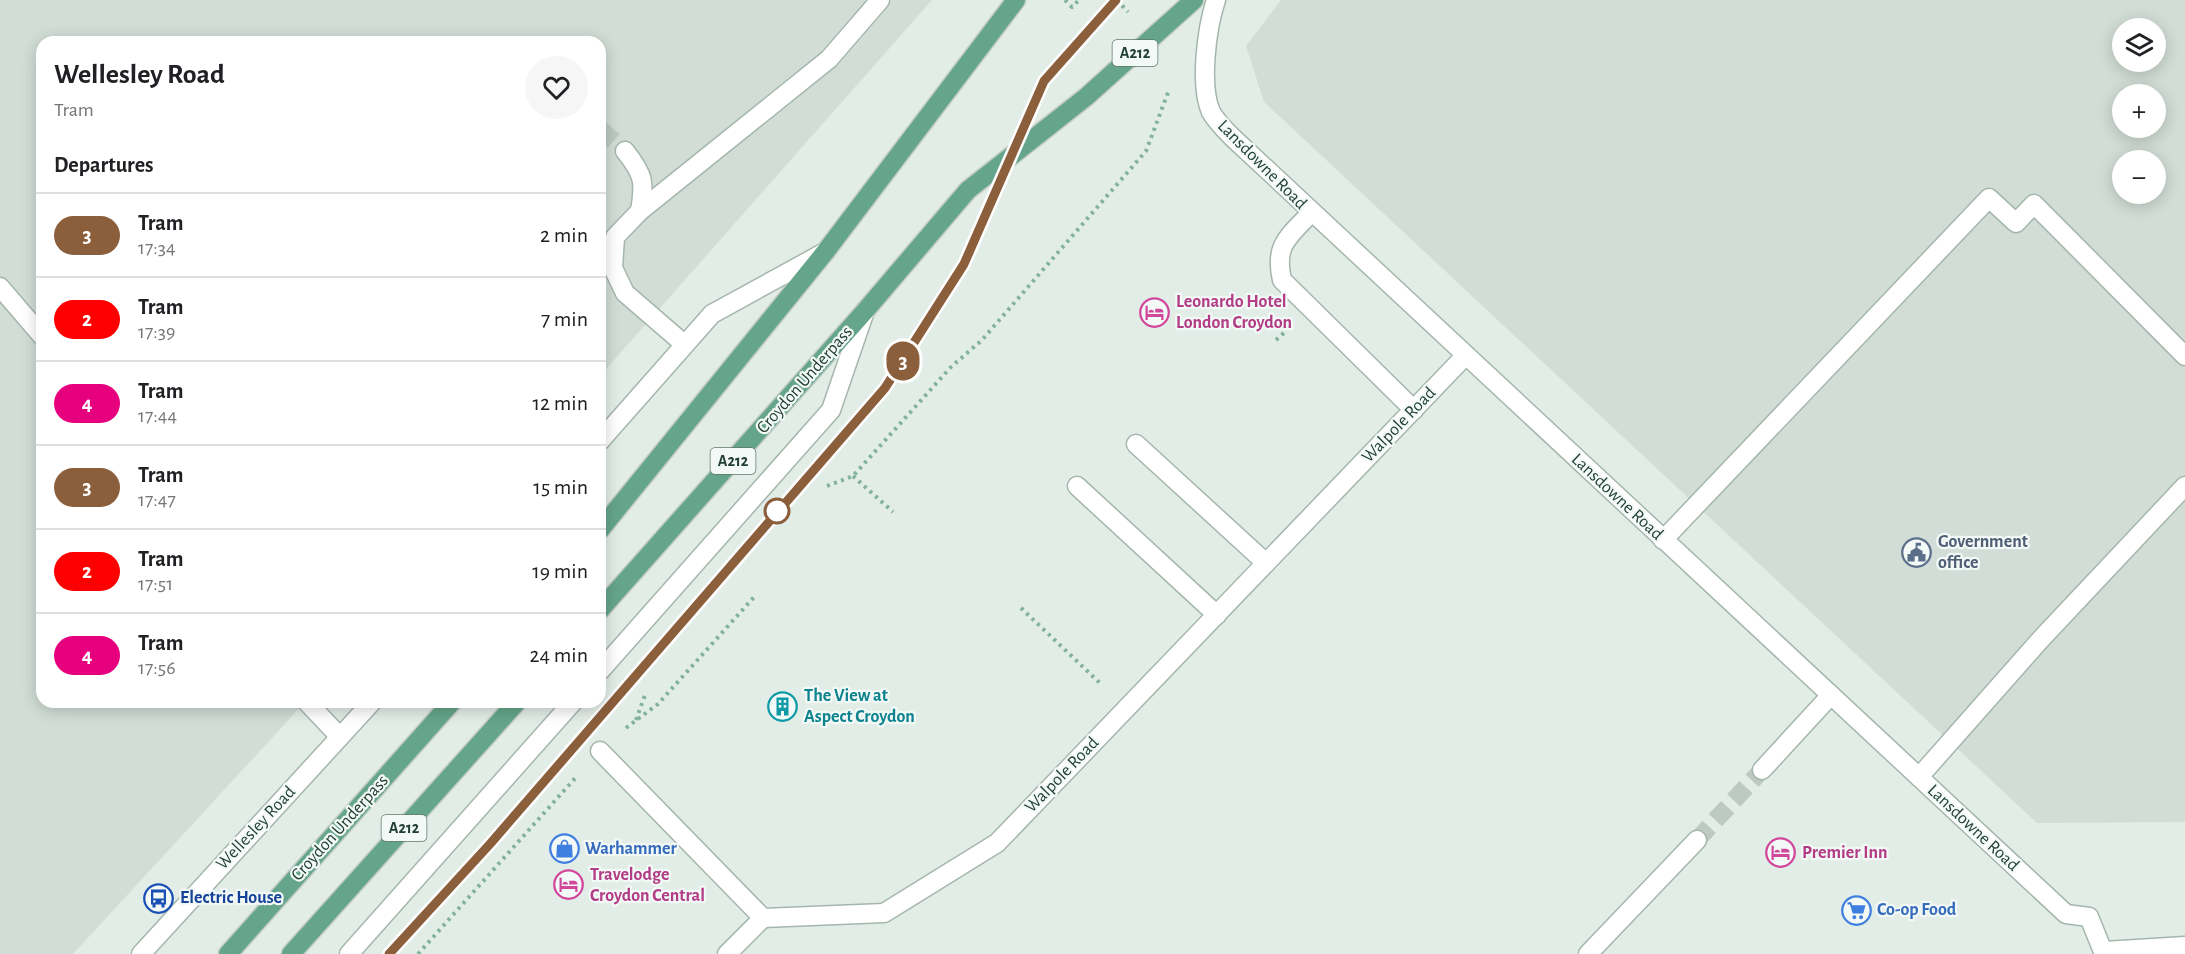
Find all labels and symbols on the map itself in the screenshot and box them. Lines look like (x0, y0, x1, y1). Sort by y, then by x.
road number: A212 (1112, 40, 1158, 66)
street label: Lansdowne Road (1214, 117, 1310, 213)
place label: Leonardo Hotel London Croydon (1176, 293, 1292, 332)
hotel icon: Leonardo Hotel London Croydon (1139, 296, 1171, 328)
street label: Croydon Underpass (754, 323, 856, 437)
line badge: 3 (884, 342, 922, 380)
street label: Walpole Road (1359, 384, 1439, 466)
road number: A212 (710, 448, 756, 474)
street label: Lansdowne Road (1568, 450, 1666, 544)
unlabelled marker (764, 498, 790, 524)
place label: Government office (1938, 533, 2028, 572)
public building icon: Government office (1901, 536, 1933, 568)
place label: The View at Aspect Croydon (804, 687, 915, 726)
building icon: The View at Aspect Croydon (767, 690, 799, 722)
street label: Walpole Road (1022, 734, 1102, 816)
street label: Croydon Underpass (288, 772, 392, 884)
street label: Lansdowne Road (1924, 781, 2022, 875)
street label: Wellesley Road (213, 783, 299, 873)
road number: A212 (382, 815, 426, 841)
shop icon: Warhammer (548, 833, 580, 865)
hotel icon: Premier Inn (1765, 837, 1797, 869)
place label: Warhammer (585, 840, 677, 858)
place label: Premier Inn (1802, 844, 1887, 862)
place label: Travelodge Croydon Central (590, 866, 705, 905)
hotel icon: Travelodge Croydon Central (553, 869, 585, 901)
bus stop icon: Electric House (143, 882, 175, 914)
place label: Electric House (180, 889, 282, 907)
supermarket icon: Co-op Food (1840, 894, 1872, 926)
place label: Co-op Food (1877, 901, 1957, 919)

